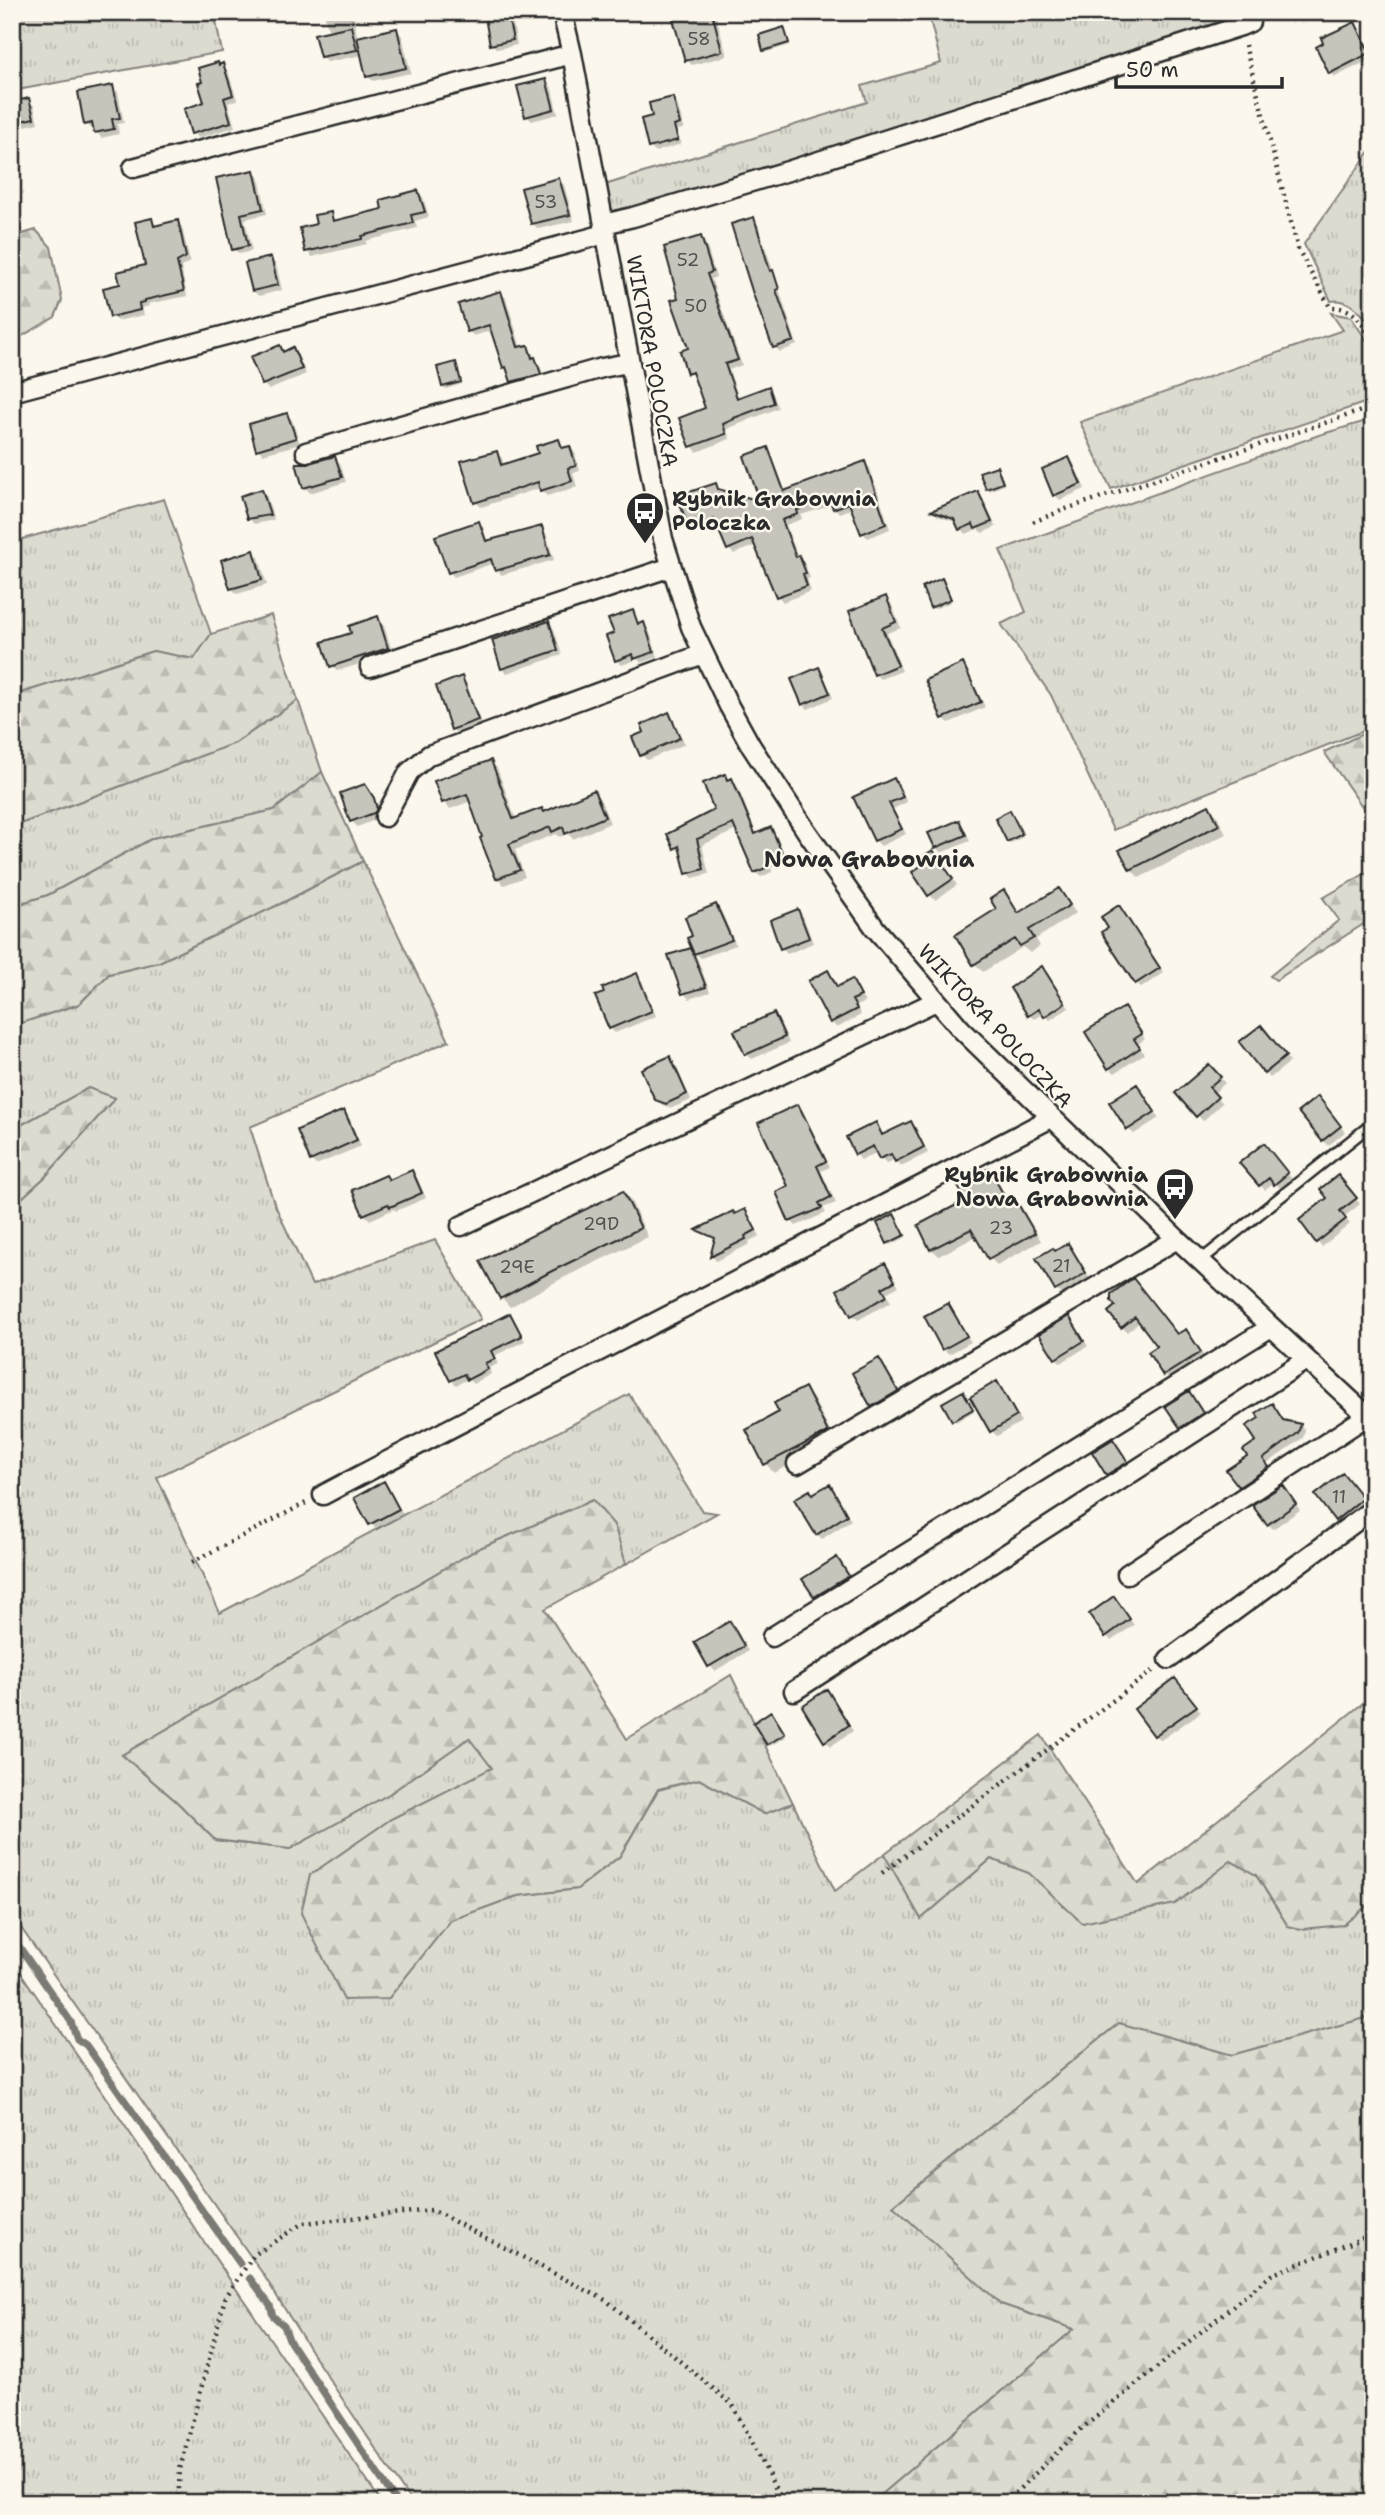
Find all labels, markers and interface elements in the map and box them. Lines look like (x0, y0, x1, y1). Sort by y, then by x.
house number: 58 (687, 27, 711, 51)
scale bar (1116, 46, 1282, 90)
text: 50 m (1126, 56, 1179, 84)
house number: 53 (535, 190, 557, 214)
house number: 52 (677, 248, 699, 272)
street label: WIKTORA POLOCZKA (620, 253, 684, 469)
house number: 50 (684, 294, 708, 318)
place label: Rybnik Grabownia Poloczka (672, 485, 876, 537)
bus stop icon: Rybnik Grabownia Poloczka (624, 490, 666, 545)
district label: Nowa Grabownia (764, 844, 975, 874)
street label: WIKTORA POLOCZKA (912, 938, 1078, 1114)
place label: Rybnik Grabownia Nowa Grabownia (944, 1161, 1149, 1213)
bus stop icon: Rybnik Grabownia Nowa Grabownia (1154, 1166, 1196, 1221)
house number: 29D (583, 1212, 619, 1236)
house number: 23 (989, 1216, 1013, 1240)
house number: 21 (1051, 1254, 1071, 1278)
house number: 29E (499, 1255, 535, 1279)
house number: 11 (1332, 1485, 1346, 1509)

